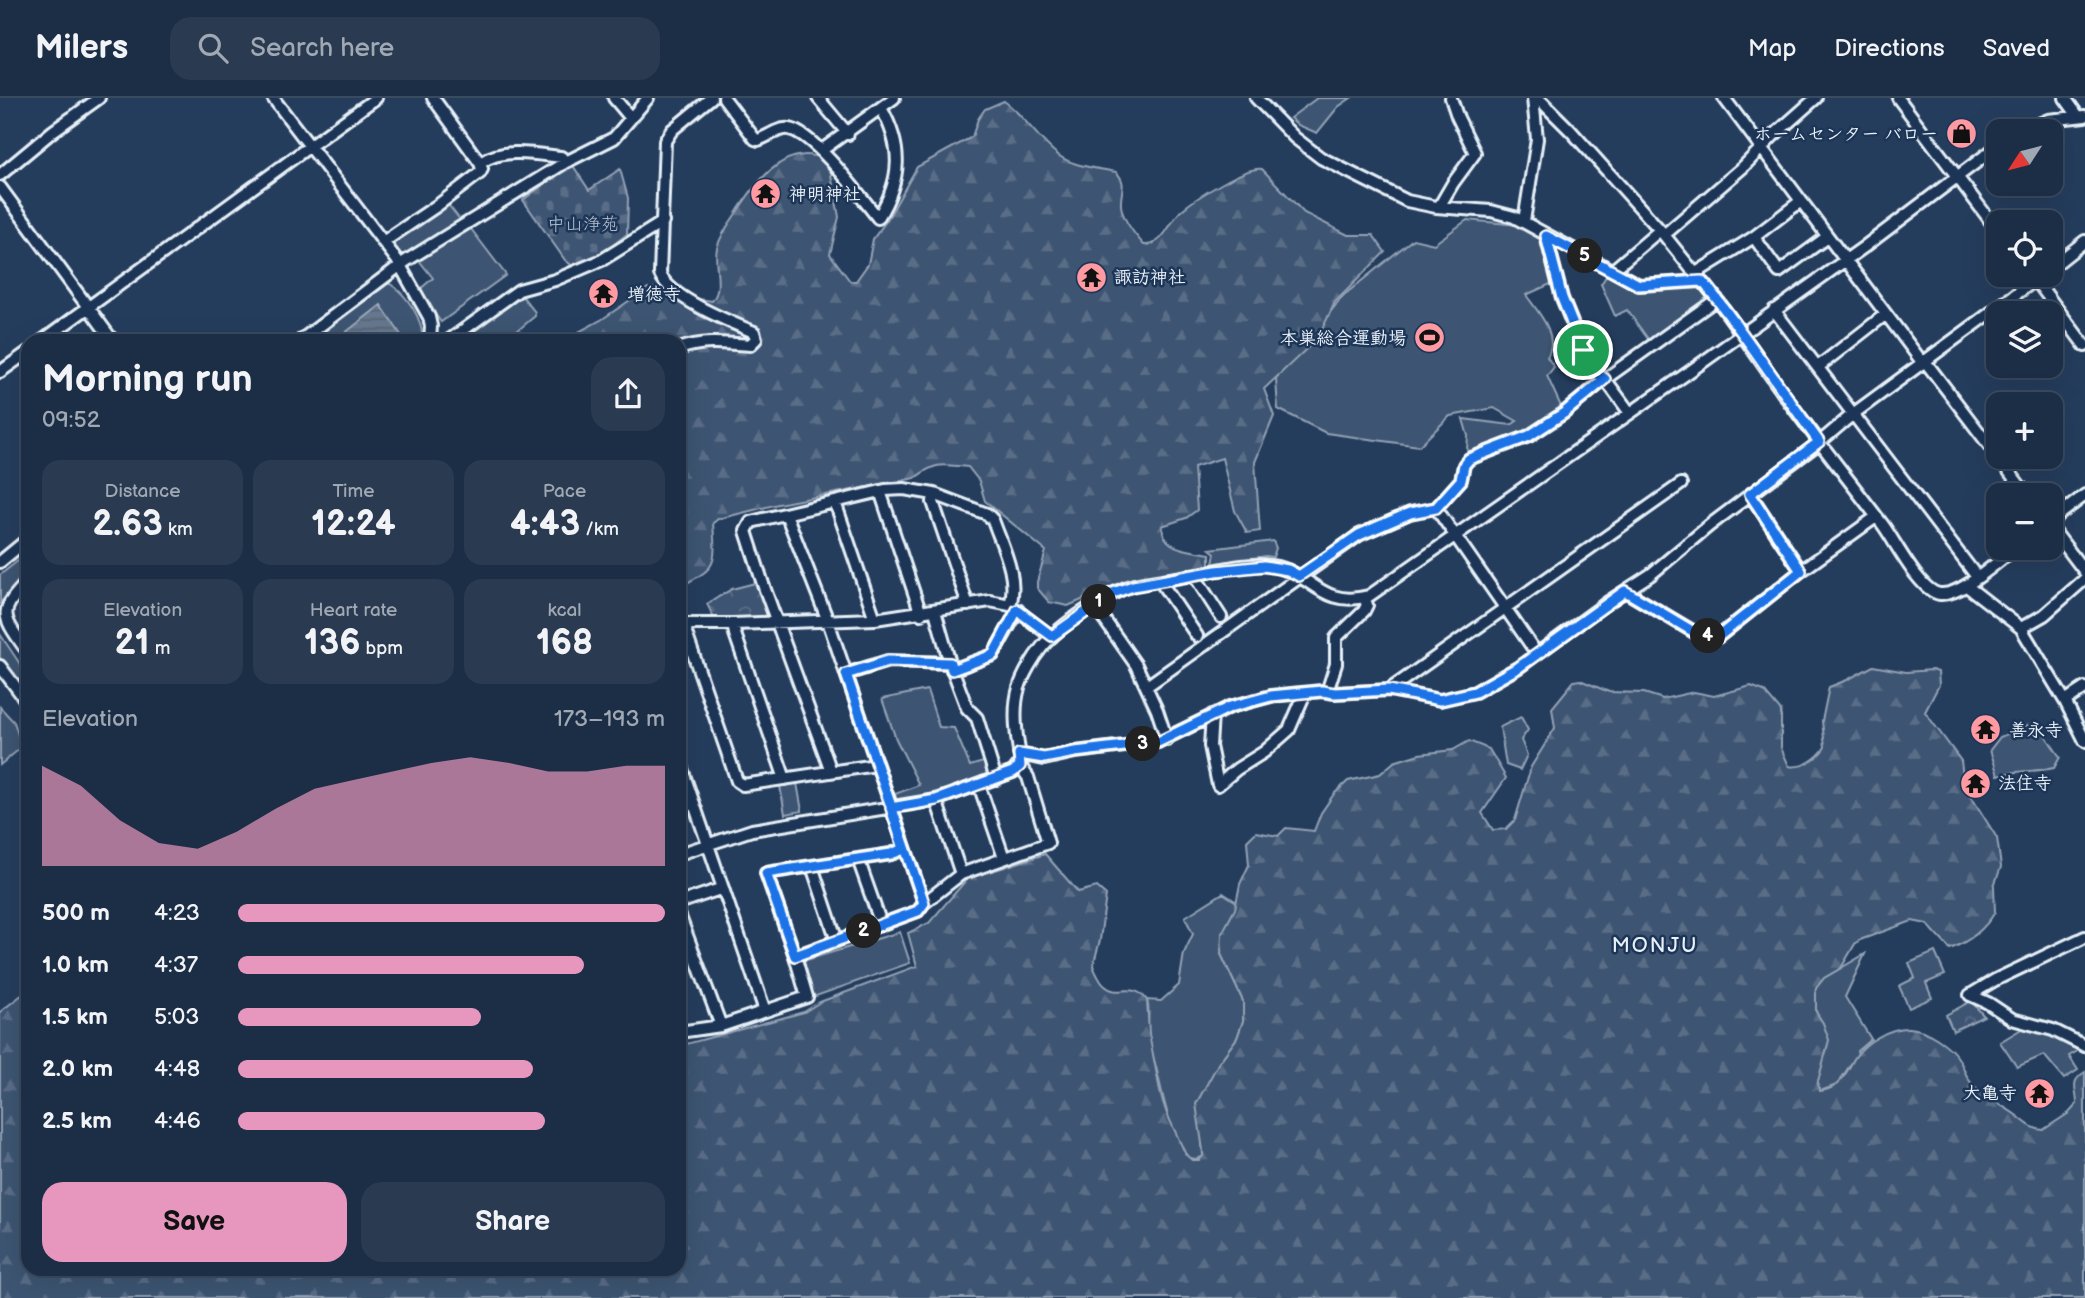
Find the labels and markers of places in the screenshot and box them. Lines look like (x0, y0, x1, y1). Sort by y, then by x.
shop icon: ホームセンター バロー (1944, 117, 1978, 151)
place label: ホームセンター バロー (1754, 124, 1938, 145)
temple icon: 神明神社 (749, 177, 783, 211)
place label: 神明神社 (789, 184, 861, 205)
pin: 5 (1568, 238, 1602, 274)
temple icon: 諏訪神社 (1074, 260, 1108, 294)
place label: 諏訪神社 (1114, 267, 1186, 288)
temple icon: 増徳寺 (587, 277, 621, 311)
place label: 増徳寺 (627, 284, 681, 305)
pin (1553, 320, 1613, 380)
sports icon: 本巣総合運動場 (1412, 321, 1446, 355)
place label: 本巣総合運動場 (1280, 328, 1406, 349)
pin: 1 (1082, 584, 1116, 620)
pin: 4 (1690, 618, 1726, 654)
temple icon: 善永寺 (1969, 713, 2003, 747)
place label: 善永寺 (2009, 720, 2063, 741)
pin: 3 (1126, 726, 1160, 762)
temple icon: 法住寺 (1958, 766, 1992, 800)
place label: 法住寺 (1998, 773, 2052, 794)
pin: 2 (846, 914, 882, 948)
temple icon: 大亀寺 (2023, 1076, 2057, 1110)
place label: 大亀寺 (1963, 1083, 2017, 1104)

